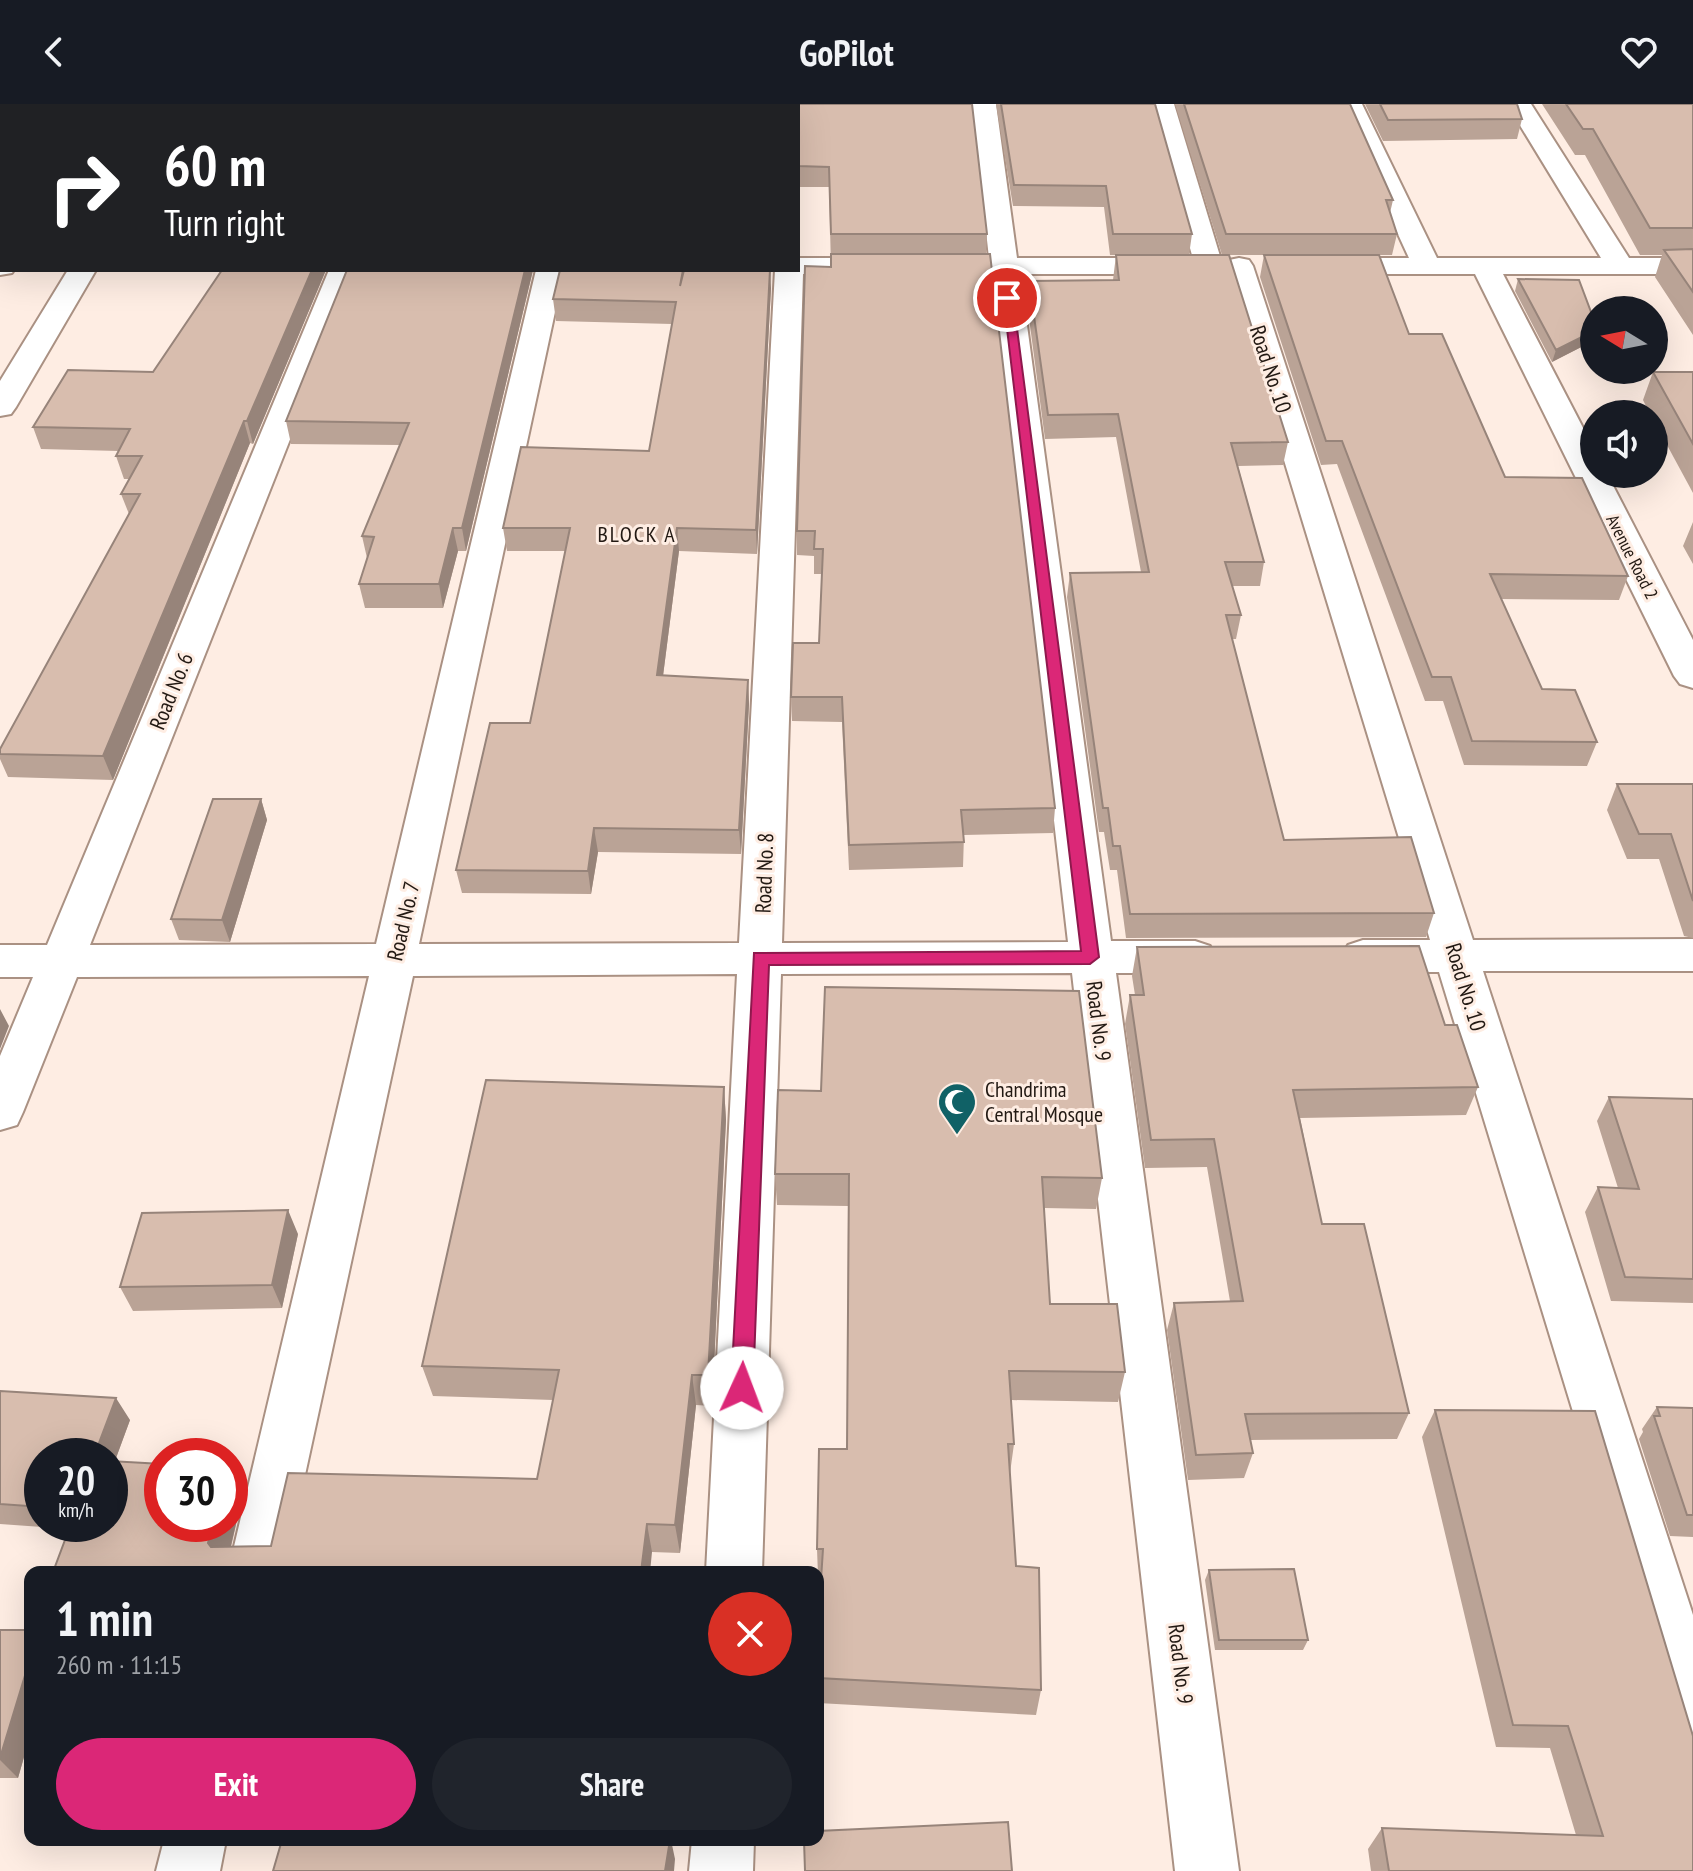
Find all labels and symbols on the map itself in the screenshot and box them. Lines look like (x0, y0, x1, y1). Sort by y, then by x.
pin (973, 264, 1041, 332)
north arrow (1580, 296, 1668, 384)
street label: Road No. 10 (1244, 322, 1298, 416)
street label: Avenue Road 2 (1601, 511, 1664, 603)
district label: BLOCK A (597, 520, 677, 548)
street label: Road No. 6 (143, 648, 199, 734)
street label: Road No. 8 (749, 832, 779, 914)
street label: Road No. 7 (380, 879, 426, 963)
street label: Road No. 10 (1439, 940, 1493, 1034)
street label: Road No. 9 (1080, 979, 1118, 1063)
place label: Chandrima Central Mosque (985, 1075, 1103, 1128)
mosque icon: Chandrima Central Mosque (936, 1081, 978, 1136)
position arrow (700, 1346, 784, 1430)
speed limit sign: 30 (144, 1438, 248, 1542)
street label: Road No. 9 (1162, 1622, 1200, 1706)

